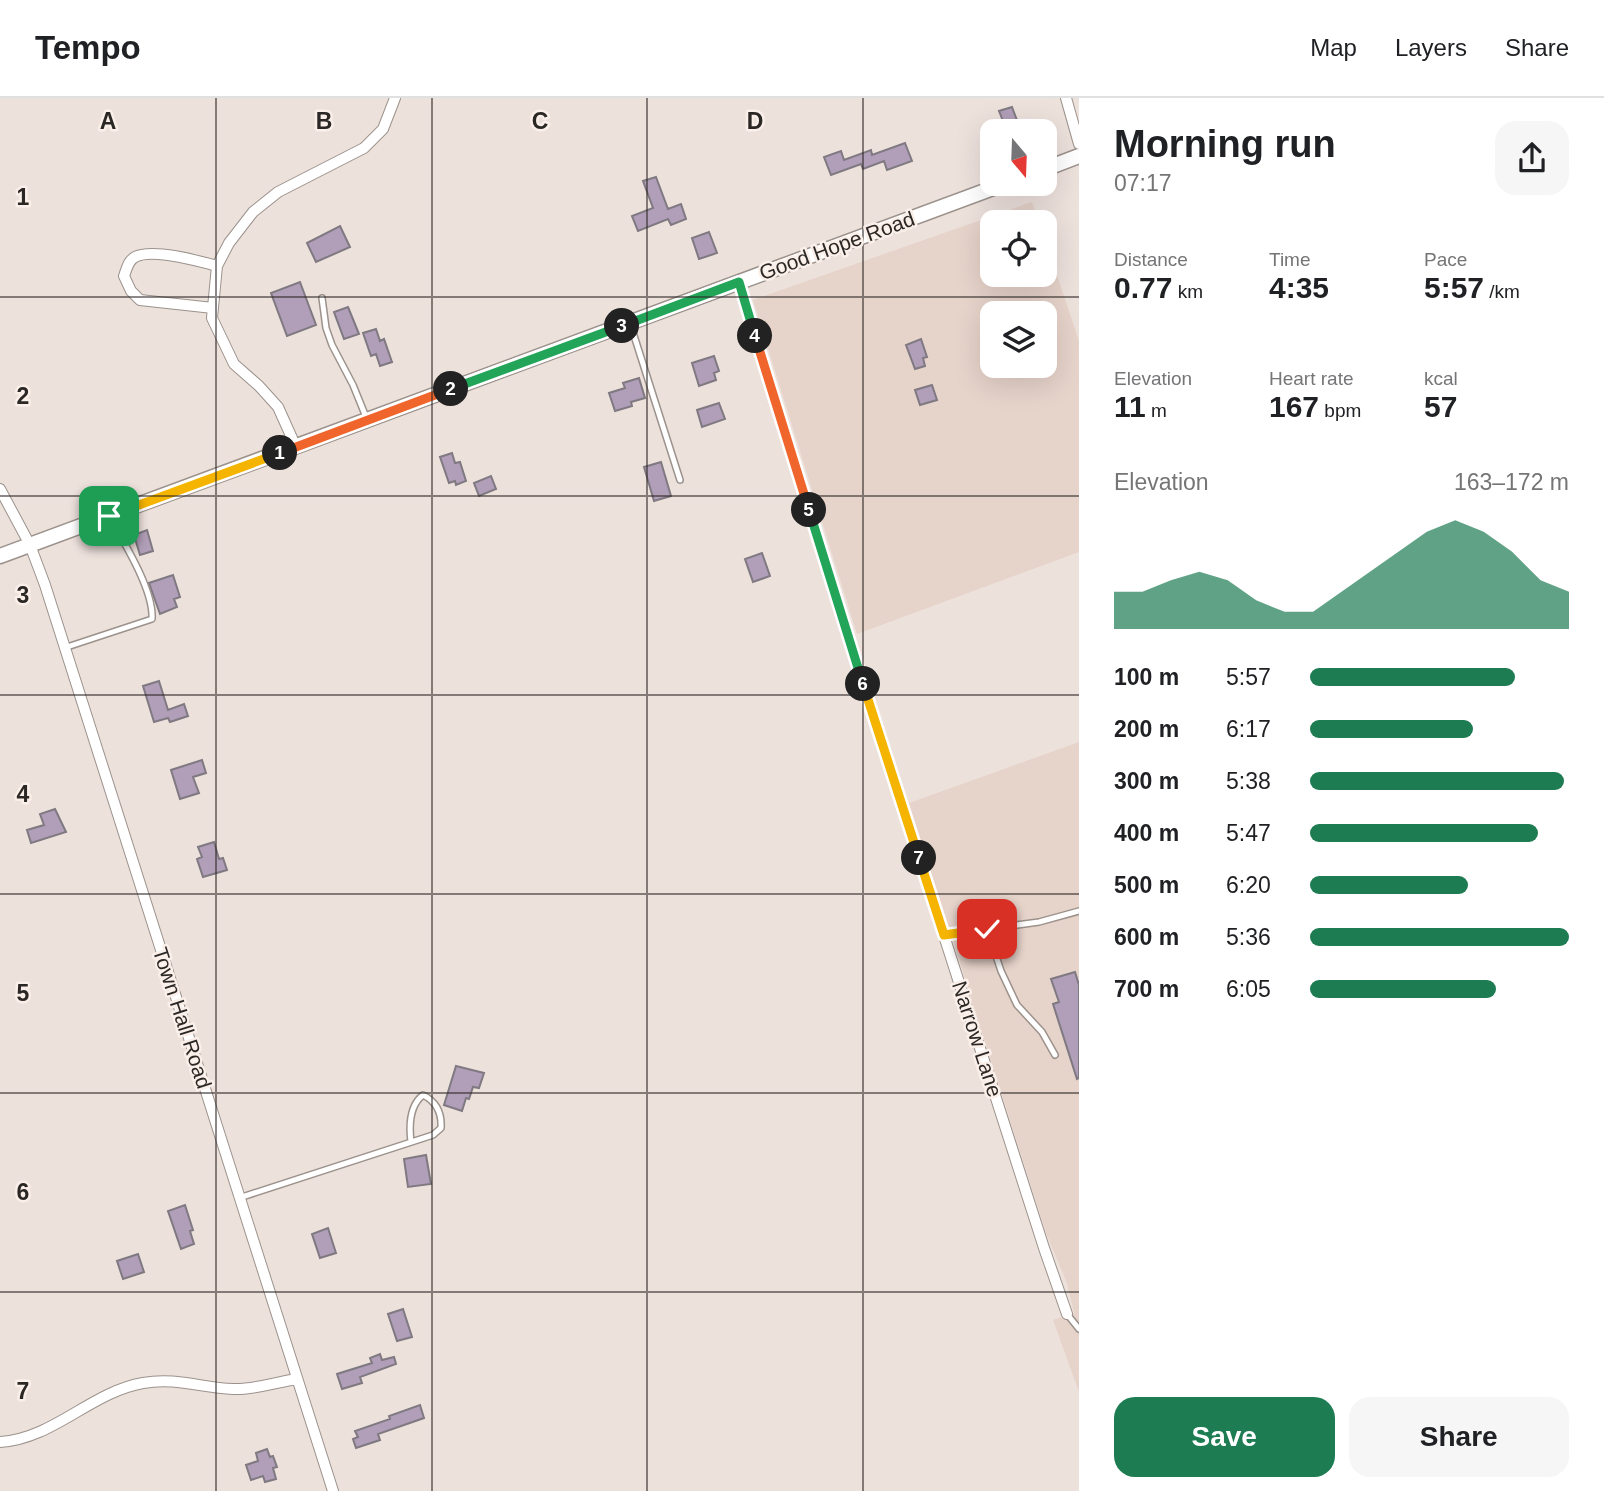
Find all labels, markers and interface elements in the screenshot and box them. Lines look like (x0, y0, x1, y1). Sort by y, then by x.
text: Tempo (35, 29, 141, 66)
text: Map (1310, 34, 1357, 61)
text: Layers (1395, 34, 1467, 61)
text: Share (1505, 34, 1569, 61)
text: A (100, 108, 116, 134)
text: B (316, 108, 332, 134)
text: C (532, 108, 548, 134)
text: D (747, 108, 763, 134)
north arrow (980, 119, 1057, 196)
map controls (980, 119, 1057, 378)
button: share (1495, 121, 1569, 195)
text: Morning run (1114, 123, 1336, 165)
text: 07:17 (1114, 170, 1172, 196)
text: 1 (17, 184, 30, 210)
street label: Good Hope Road (756, 207, 918, 284)
button: locate (980, 210, 1057, 287)
text: Distance (1114, 249, 1188, 270)
text: Time (1269, 249, 1311, 270)
text: Pace (1424, 249, 1467, 270)
text: 0.77 (1114, 271, 1172, 304)
text: 4:35 (1269, 271, 1329, 304)
text: 5:57 (1424, 271, 1484, 304)
text: km (1172, 281, 1203, 302)
text: /km (1484, 281, 1520, 302)
button: layers (980, 301, 1057, 378)
pin: 3 (604, 308, 640, 344)
text: 3 (616, 315, 627, 336)
pin: 4 (738, 318, 772, 354)
text: 4 (749, 325, 760, 346)
text: Elevation (1114, 368, 1192, 389)
text: Heart rate (1269, 368, 1353, 389)
text: kcal (1424, 368, 1458, 389)
pin: 2 (434, 372, 468, 406)
text: 2 (445, 378, 456, 399)
text: 2 (17, 383, 29, 409)
text: 11 (1114, 390, 1146, 423)
text: 167 (1269, 390, 1319, 423)
text: 57 (1424, 390, 1457, 423)
text: m (1146, 400, 1167, 421)
text: bpm (1319, 400, 1361, 421)
pin: 1 (262, 436, 298, 470)
text: 1 (274, 442, 285, 463)
text: Elevation (1114, 469, 1209, 495)
text: 163–172 m (1454, 469, 1569, 495)
pin (79, 486, 139, 546)
pin: 5 (792, 492, 826, 528)
icon: arrive (90, 497, 128, 535)
text: 5 (803, 499, 814, 520)
text: 3 (17, 582, 29, 608)
text: 100 m (1114, 664, 1179, 690)
text: 5:57 (1226, 664, 1271, 690)
pin: 6 (846, 666, 880, 702)
text: 6 (857, 673, 868, 694)
text: 200 m (1114, 716, 1179, 742)
text: 6:17 (1226, 716, 1271, 742)
text: 300 m (1114, 768, 1179, 794)
text: 5:38 (1226, 768, 1271, 794)
text: 4 (17, 781, 30, 807)
text: 400 m (1114, 820, 1179, 846)
text: 5:47 (1226, 820, 1271, 846)
pin: 7 (902, 840, 936, 876)
text: 7 (913, 847, 924, 868)
text: 500 m (1114, 872, 1179, 898)
text: 6:20 (1226, 872, 1271, 898)
pin (957, 899, 1017, 959)
icon: check (968, 910, 1006, 948)
text: 600 m (1114, 924, 1179, 950)
text: 5:36 (1226, 924, 1271, 950)
street label: Town Hall Road (149, 944, 216, 1091)
text: 700 m (1114, 976, 1179, 1002)
text: 6:05 (1226, 976, 1271, 1002)
street label: Narrow Lane (948, 978, 1007, 1100)
text: 5 (17, 980, 30, 1006)
text: 6 (17, 1179, 29, 1205)
text: 7 (17, 1378, 29, 1404)
button: Save (1114, 1397, 1335, 1477)
button: Share (1349, 1397, 1569, 1477)

